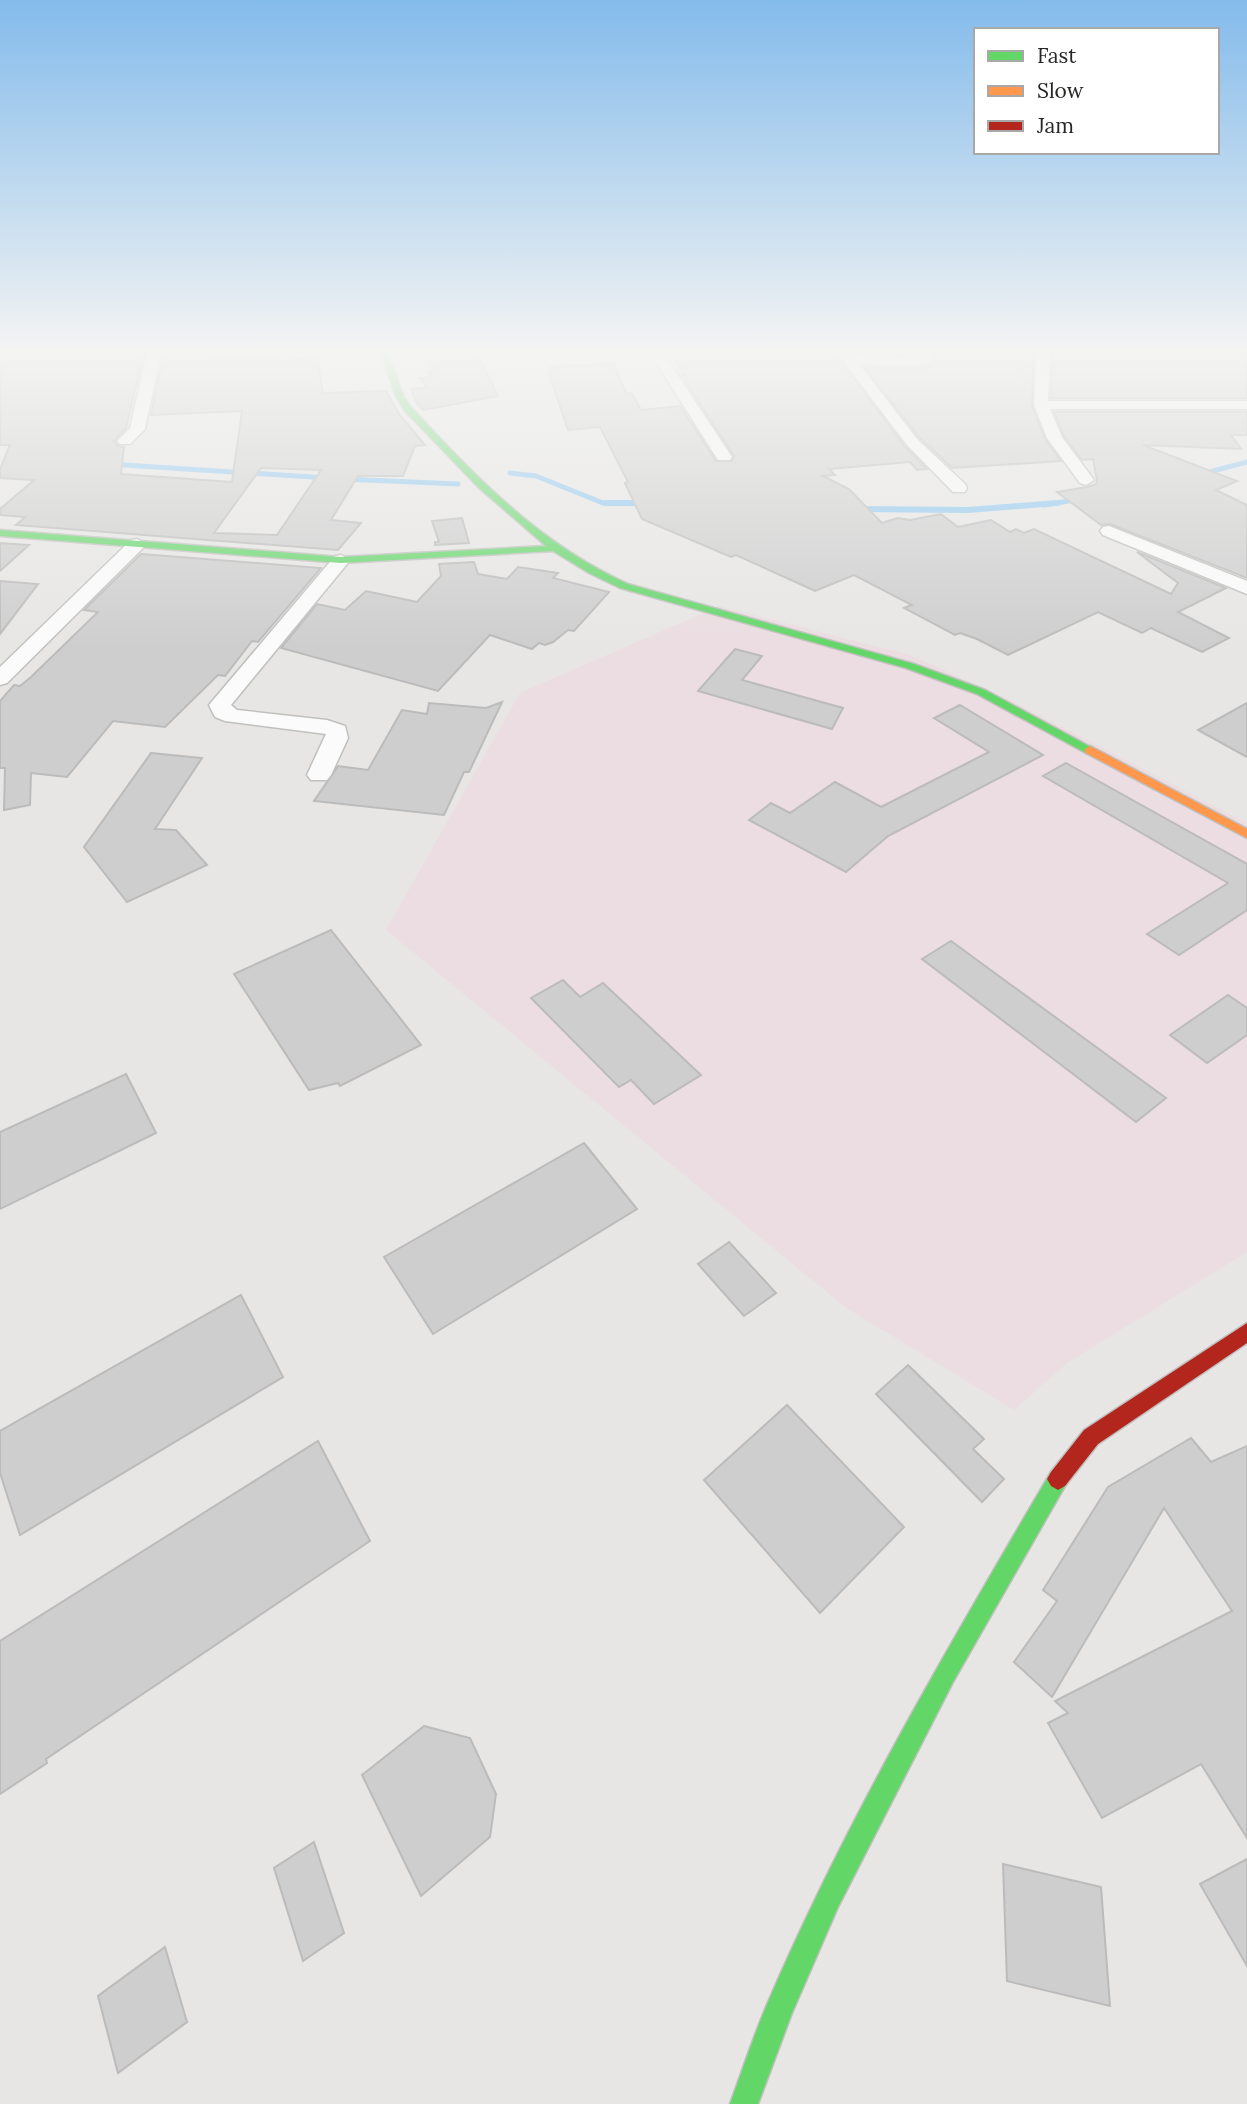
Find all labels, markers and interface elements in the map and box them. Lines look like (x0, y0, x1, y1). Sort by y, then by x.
legend (974, 28, 1219, 154)
text: Fast (1037, 42, 1077, 69)
text: Slow (1037, 77, 1084, 104)
text: Jam (1036, 112, 1074, 139)

